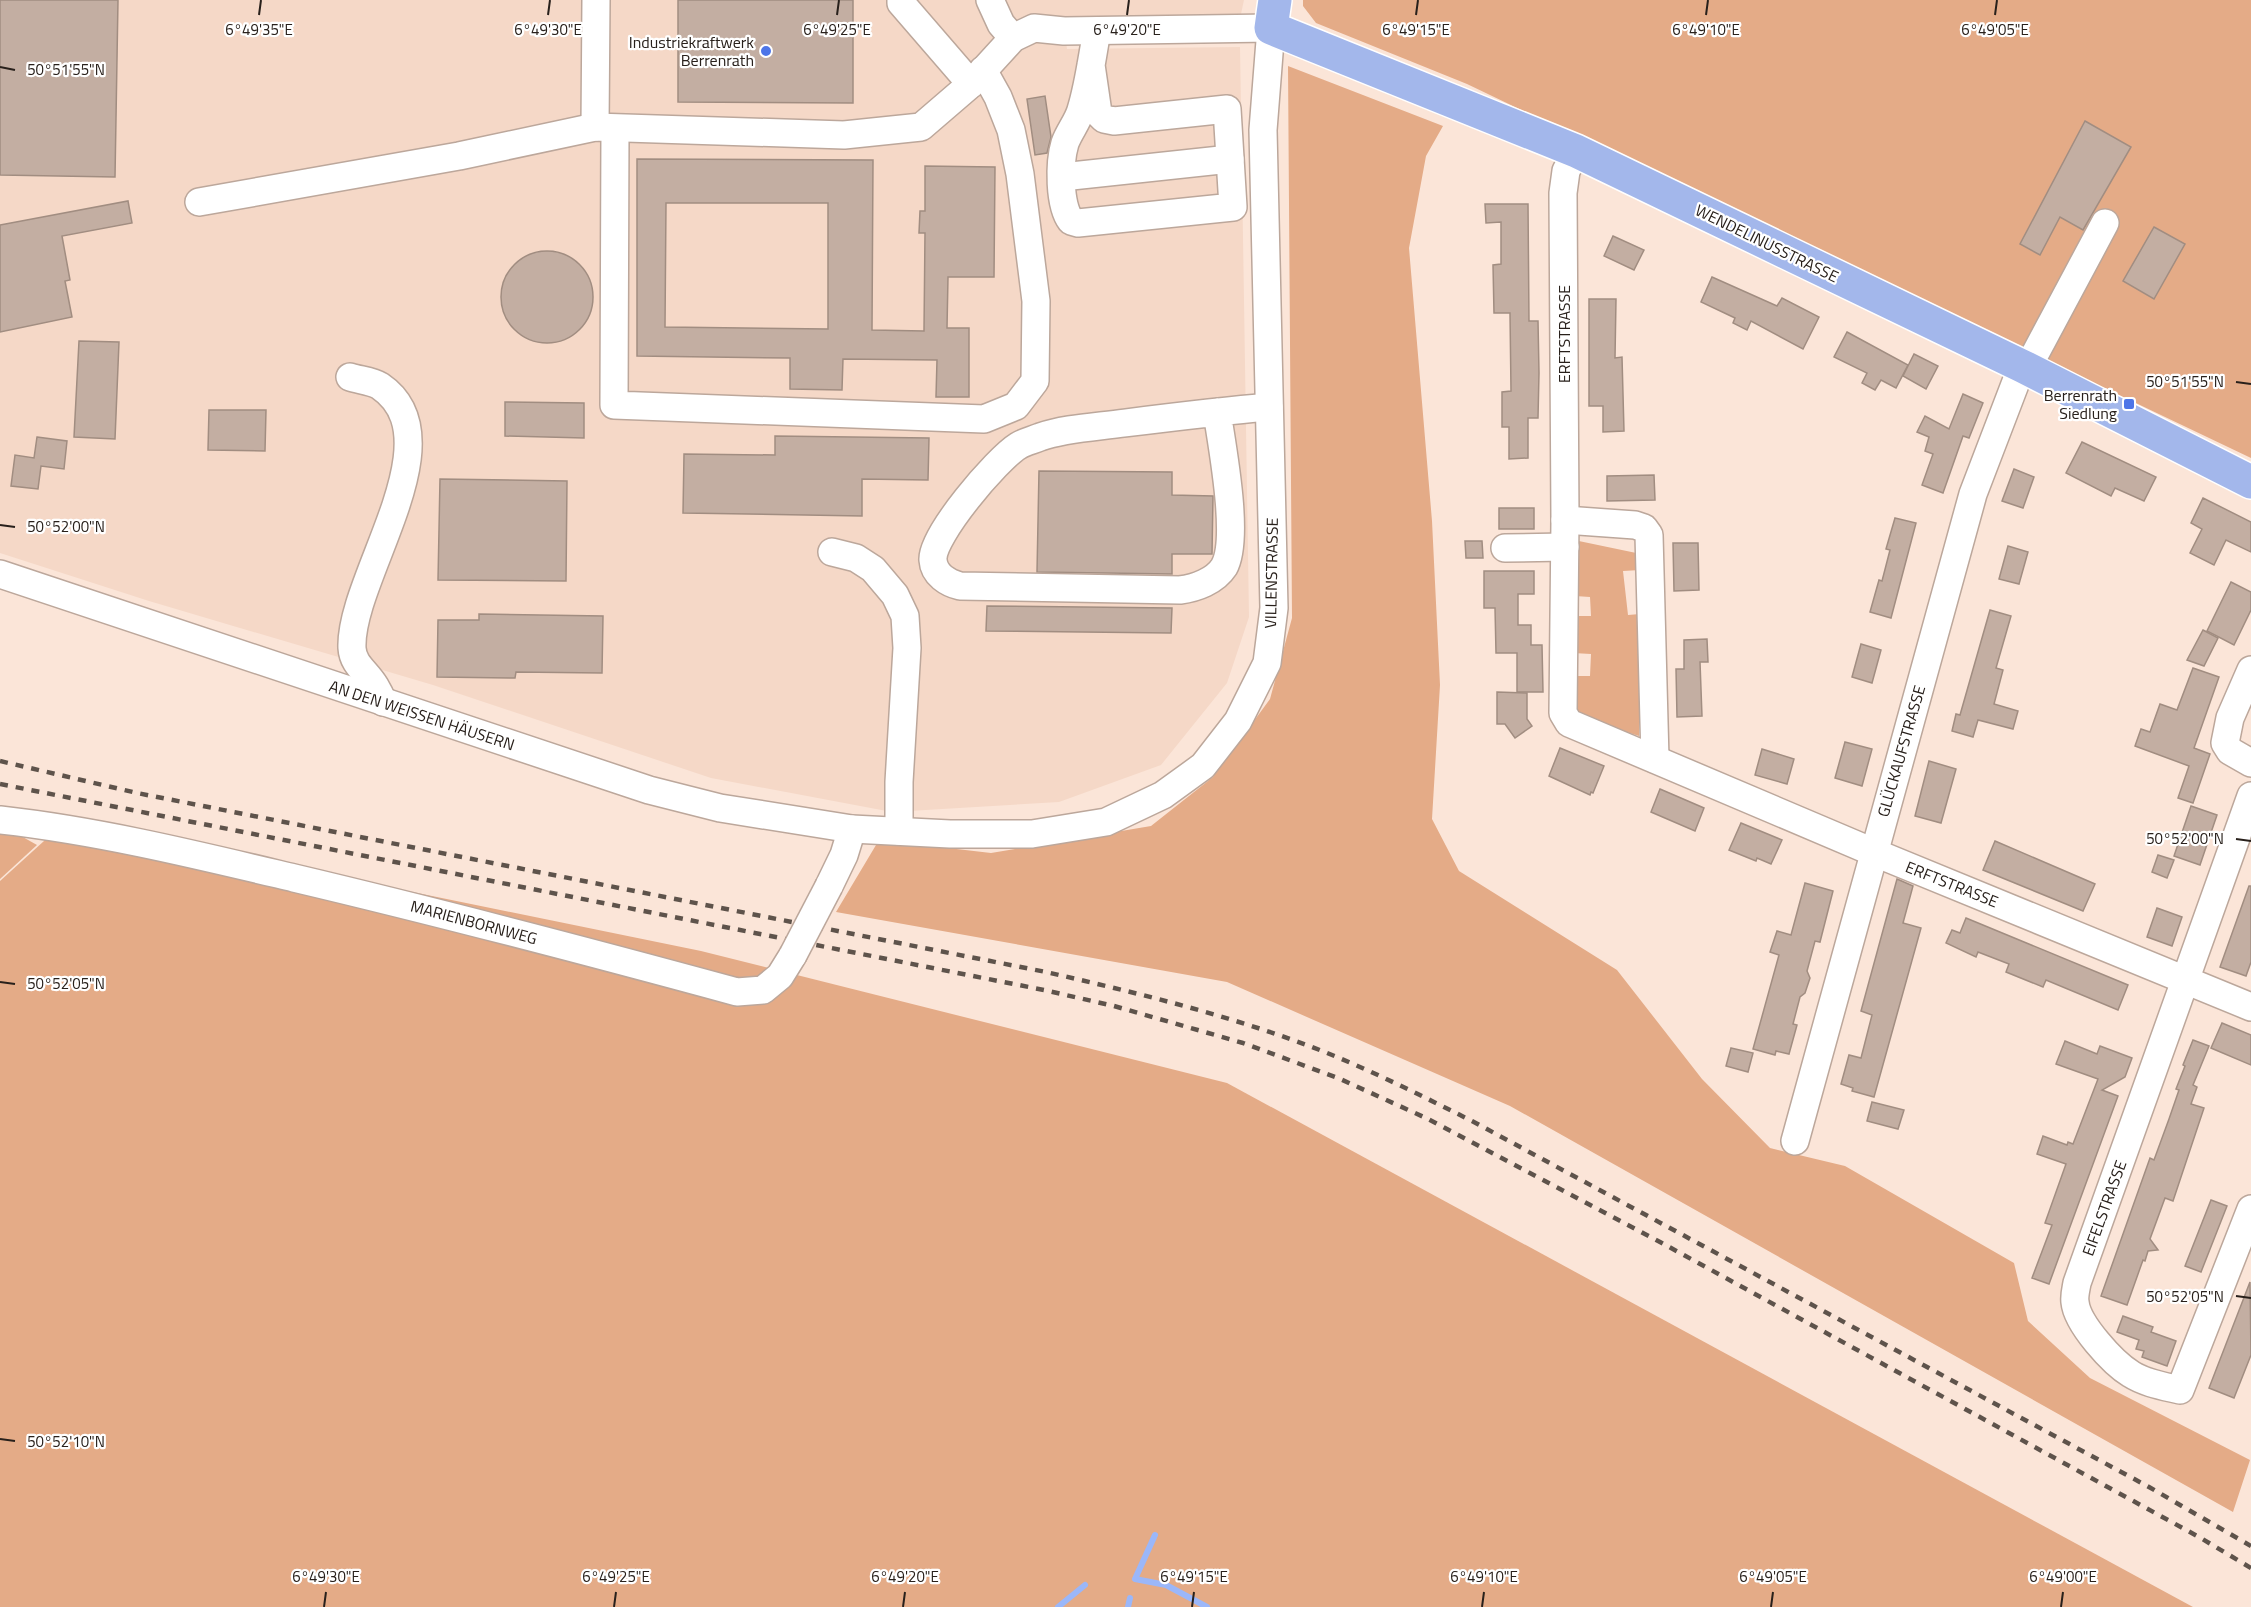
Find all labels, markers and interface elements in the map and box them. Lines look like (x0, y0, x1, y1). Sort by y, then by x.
text: 6°49'35"E (225, 18, 293, 41)
text: 6°49'30"E (514, 18, 582, 41)
text: 6°49'25"E (803, 18, 871, 41)
text: 6°49'20"E (1093, 18, 1161, 41)
text: 6°49'15"E (1382, 18, 1450, 41)
text: 6°49'10"E (1672, 18, 1740, 41)
text: 6°49'05"E (1961, 18, 2029, 41)
place label: Industriekraftwerk Berrenrath (629, 30, 754, 72)
marker: Industriekraftwerk Berrenrath (759, 44, 773, 58)
text: 50°51'55"N (27, 58, 105, 81)
street label: WENDELINUSSTRASSE (1691, 198, 1843, 288)
street label: ERFTSTRASSE (1552, 285, 1576, 383)
text: 50°51'55"N (2146, 370, 2224, 393)
place label: Berrenrath Siedlung (2044, 383, 2117, 425)
marker: Berrenrath Siedlung (2122, 397, 2136, 411)
text: 50°52'00"N (27, 515, 105, 538)
street label: VILLENSTRASSE (1258, 517, 1284, 629)
street label: AN DEN WEISSEN HÄUSERN (326, 674, 518, 756)
street label: GLÜCKAUFSTRASSE (1871, 682, 1931, 820)
text: 50°52'00"N (2146, 827, 2224, 850)
street label: ERFTSTRASSE (1902, 855, 2002, 914)
street label: MARIENBORNWEG (408, 894, 540, 950)
text: 50°52'05"N (27, 972, 105, 995)
street label: EIFELSTRASSE (2076, 1157, 2132, 1259)
text: 50°52'05"N (2146, 1285, 2224, 1308)
text: 50°52'10"N (27, 1430, 105, 1453)
text: 6°49'30"E (292, 1565, 360, 1588)
text: 6°49'25"E (582, 1565, 650, 1588)
text: 6°49'20"E (871, 1565, 939, 1588)
text: 6°49'15"E (1160, 1565, 1228, 1588)
text: 6°49'10"E (1450, 1565, 1518, 1588)
text: 6°49'05"E (1739, 1565, 1807, 1588)
text: 6°49'00"E (2029, 1565, 2097, 1588)

